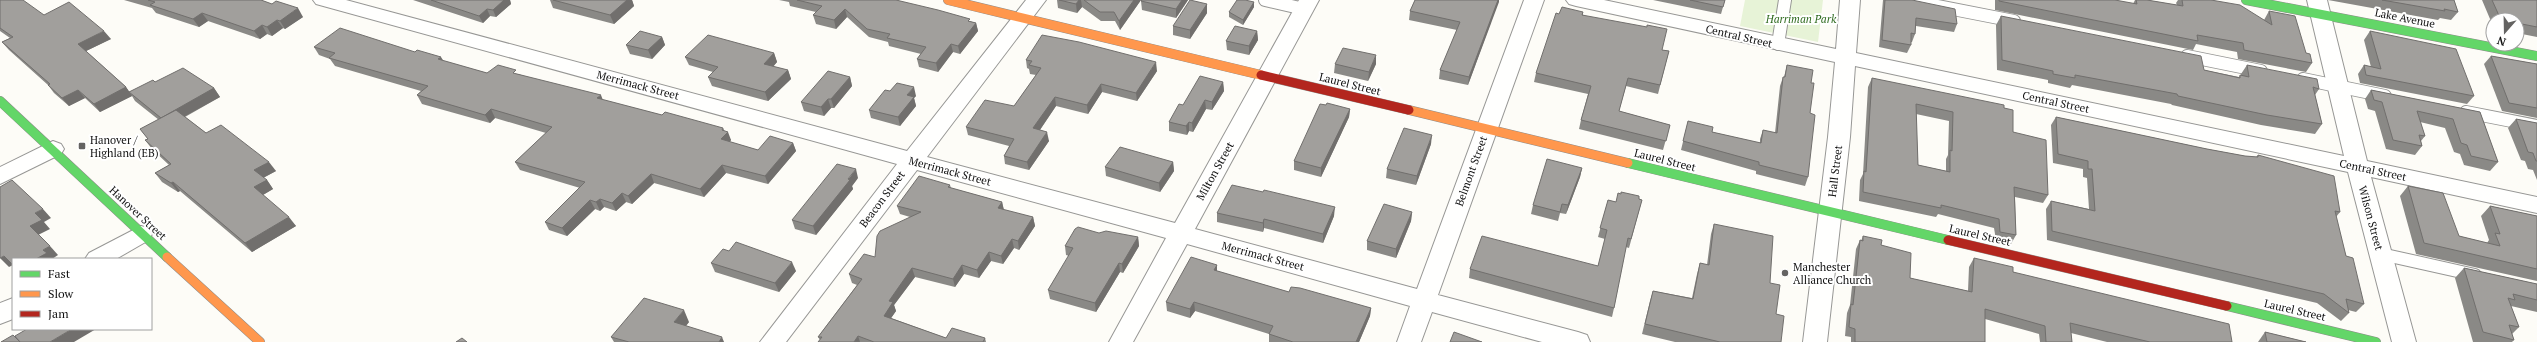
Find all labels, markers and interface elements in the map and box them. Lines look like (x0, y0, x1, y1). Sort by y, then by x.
street label: Lake Avenue (2374, 5, 2437, 31)
park label: Harriman Park (1765, 12, 1837, 26)
north arrow (2485, 12, 2525, 52)
street label: Central Street (1704, 22, 1774, 50)
text: N (2495, 33, 2508, 49)
street label: Merrimack Street (595, 67, 681, 103)
street label: Laurel Street (1318, 70, 1382, 98)
street label: Central Street (2021, 88, 2091, 116)
place label: Hanover / Highland (EB) (90, 133, 159, 160)
street label: Belmont Street (1452, 134, 1490, 208)
street label: Milton Street (1193, 139, 1237, 203)
marker: Hanover / Highland (EB) (77, 141, 87, 151)
street label: Hall Street (1825, 144, 1845, 198)
street label: Laurel Street (1633, 146, 1697, 174)
street label: Merrimack Street (907, 153, 993, 189)
street label: Central Street (2338, 156, 2408, 184)
street label: Beacon Street (856, 168, 908, 230)
street label: Hanover Street (106, 183, 170, 243)
street label: Wilson Street (2356, 184, 2386, 252)
street label: Laurel Street (1948, 221, 2012, 249)
street label: Merrimack Street (1220, 238, 1306, 274)
legend (12, 258, 152, 330)
place label: Manchester Alliance Church (1793, 260, 1872, 287)
text: Fast (48, 266, 71, 281)
marker: Manchester Alliance Church (1780, 268, 1790, 278)
text: Slow (48, 286, 74, 301)
street label: Laurel Street (2263, 296, 2327, 324)
text: Jam (48, 306, 69, 321)

